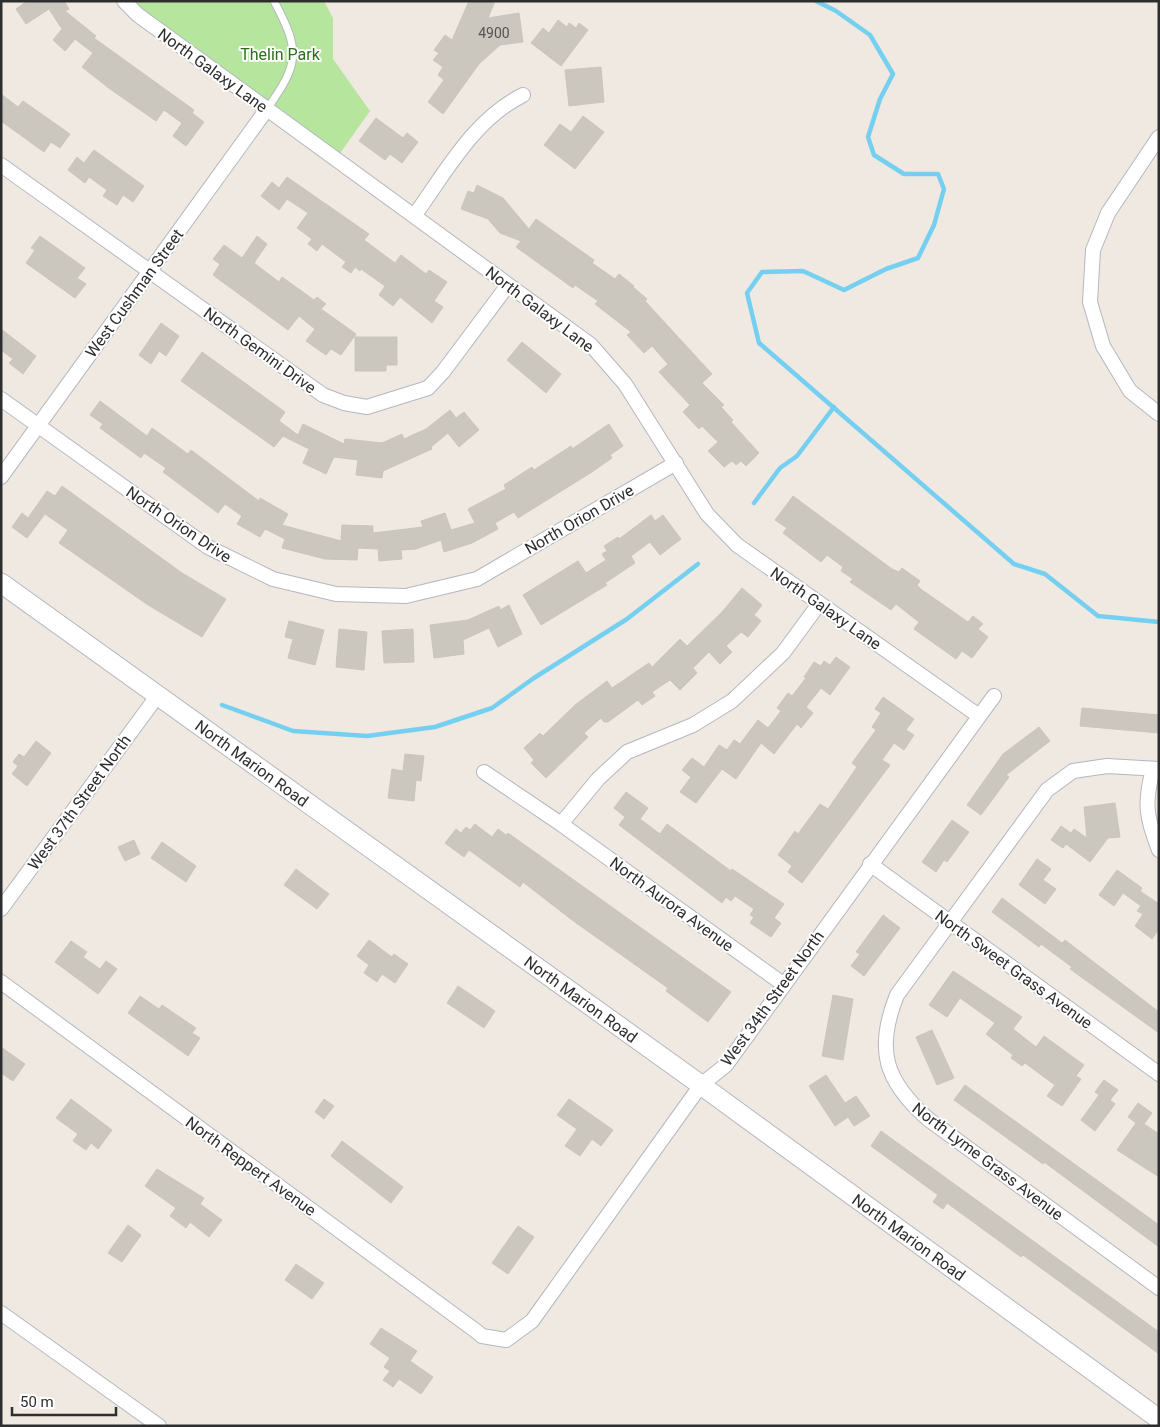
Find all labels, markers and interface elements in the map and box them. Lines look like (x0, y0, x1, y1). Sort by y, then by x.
street label: North Galaxy Lane (154, 24, 271, 116)
house number: 4900 (478, 25, 510, 41)
park label: Thelin Park (240, 45, 321, 64)
street label: West Cushman Street (81, 225, 187, 361)
street label: North Galaxy Lane (482, 262, 598, 356)
street label: North Gemini Drive (200, 303, 320, 398)
street label: North Orion Drive (521, 481, 637, 558)
street label: North Orion Drive (123, 482, 235, 567)
street label: North Galaxy Lane (767, 563, 885, 654)
street label: North Marion Road (192, 716, 312, 811)
street label: West 37th Street North (24, 731, 135, 874)
street label: North Aurora Avenue (606, 853, 737, 956)
street label: North Sweet Grass Avenue (931, 906, 1096, 1033)
street label: West 34th Street North (717, 927, 828, 1070)
street label: North Marion Road (521, 952, 641, 1047)
street label: North Lyme Grass Avenue (909, 1099, 1067, 1224)
street label: North Reppert Avenue (182, 1113, 320, 1220)
street label: North Marion Road (849, 1190, 969, 1285)
scale bar (12, 1384, 116, 1416)
text: 50 m (20, 1393, 54, 1411)

